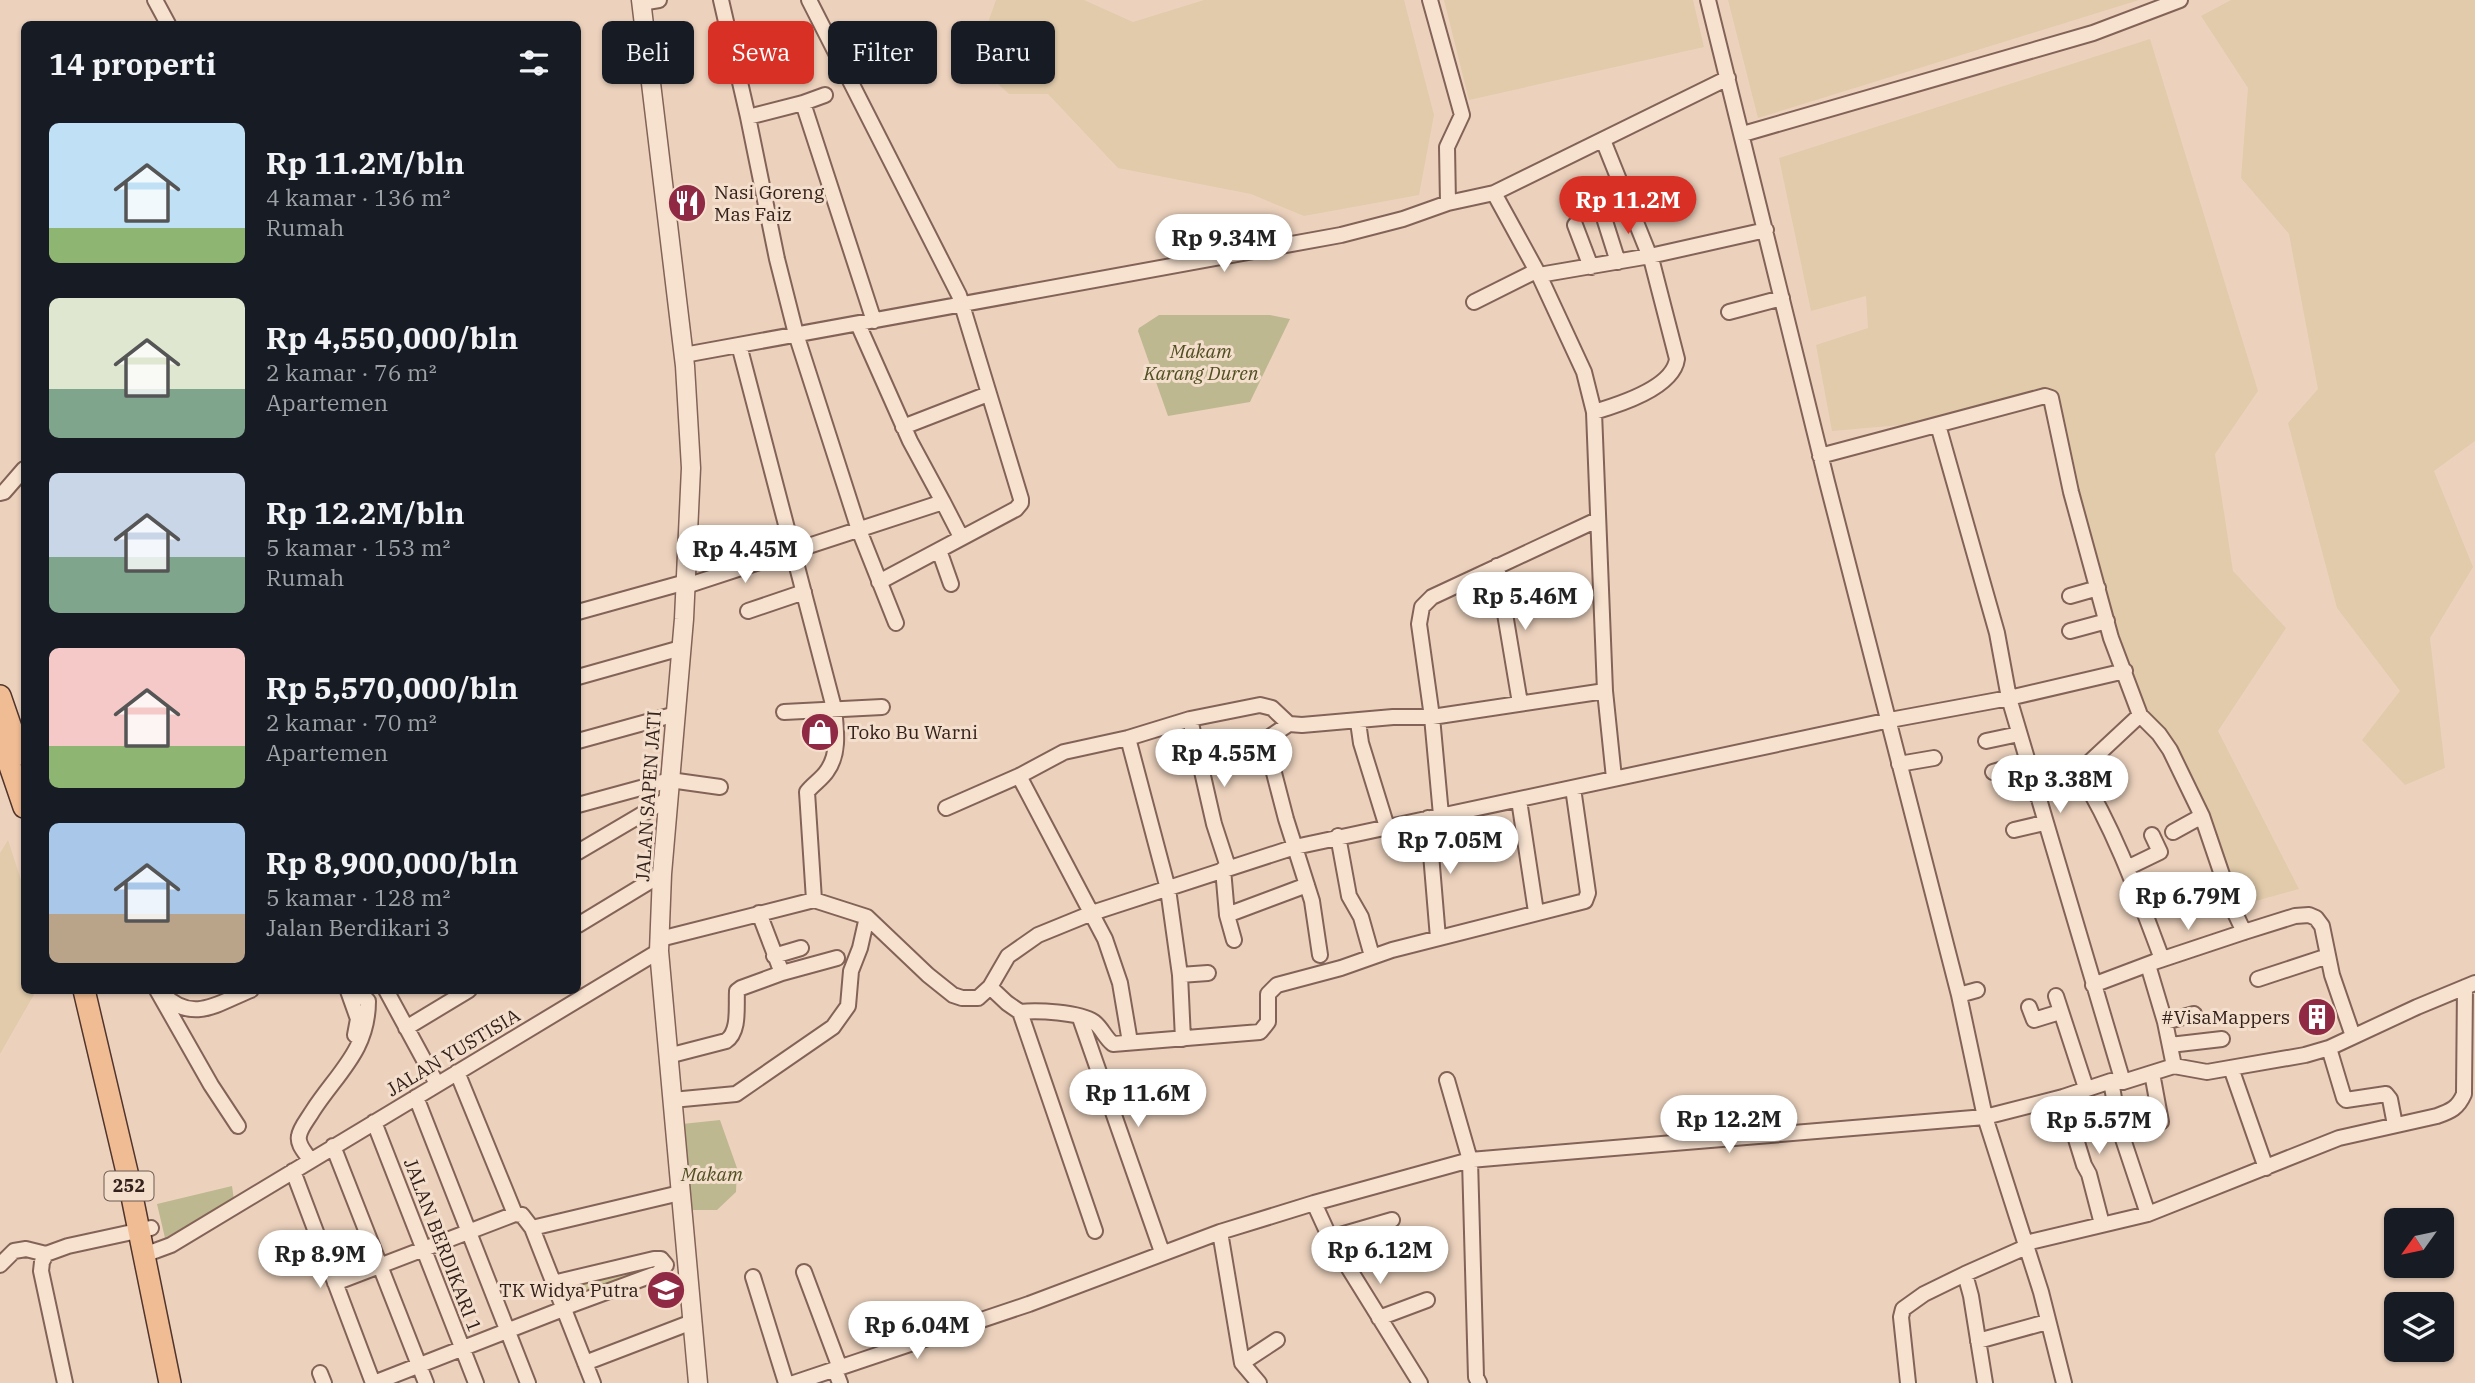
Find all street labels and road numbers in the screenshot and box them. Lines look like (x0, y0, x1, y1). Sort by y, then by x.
street label: JALAN SAPEN JATI (630, 710, 666, 882)
street label: JALAN YUSTISIA (382, 1003, 524, 1101)
street label: JALAN BERDIKARI 1 (399, 1155, 487, 1335)
road number: 252 (104, 1171, 154, 1200)

